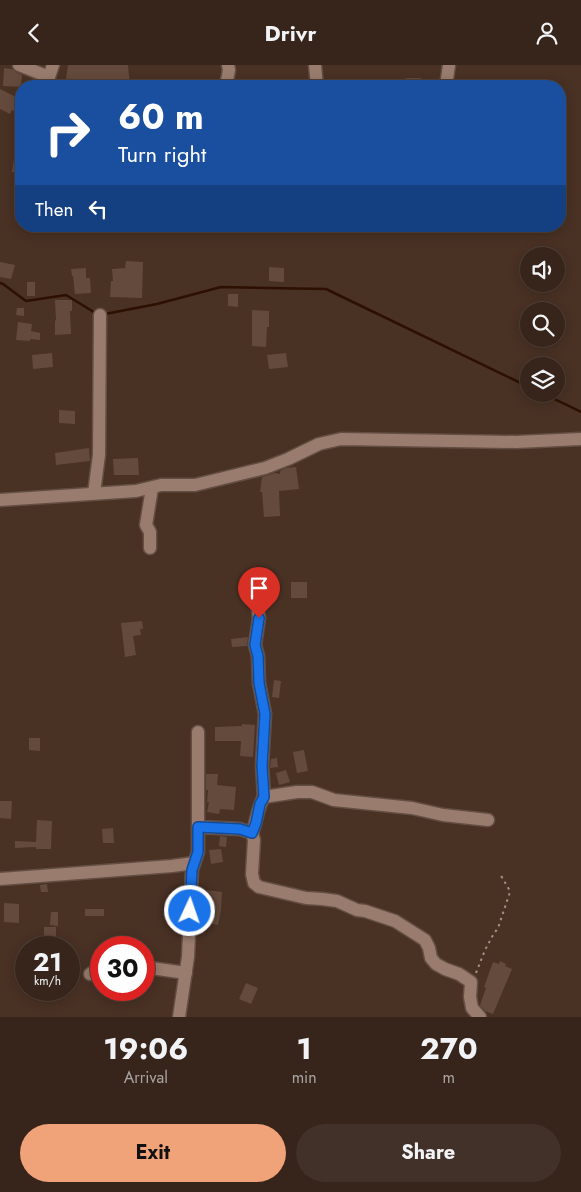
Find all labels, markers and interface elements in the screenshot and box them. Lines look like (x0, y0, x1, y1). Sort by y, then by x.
text: Drivr (265, 17, 316, 49)
icon: back (20, 19, 48, 47)
icon: person (533, 19, 561, 47)
text: 60 m (118, 92, 204, 142)
icon: right (35, 100, 100, 165)
text: Turn right (118, 138, 206, 170)
icon: left (84, 195, 112, 223)
text: Then (35, 196, 74, 223)
map controls (520, 247, 565, 402)
button: sound (520, 247, 565, 292)
button: search (520, 302, 565, 347)
button: layers (520, 357, 565, 402)
pin (238, 567, 280, 618)
icon: arrive (245, 574, 273, 602)
position arrow (163, 884, 215, 936)
speed limit sign: 30 (90, 936, 155, 1001)
text: 21 (33, 944, 62, 980)
text: km/h (34, 972, 61, 990)
text: 19:06 (103, 1027, 188, 1070)
text: 1 (297, 1027, 312, 1070)
text: 270 (420, 1027, 478, 1070)
text: Arrival (124, 1066, 168, 1089)
text: min (292, 1066, 317, 1089)
text: m (443, 1066, 455, 1089)
button: Exit (20, 1124, 286, 1182)
button: Share (296, 1124, 561, 1182)

